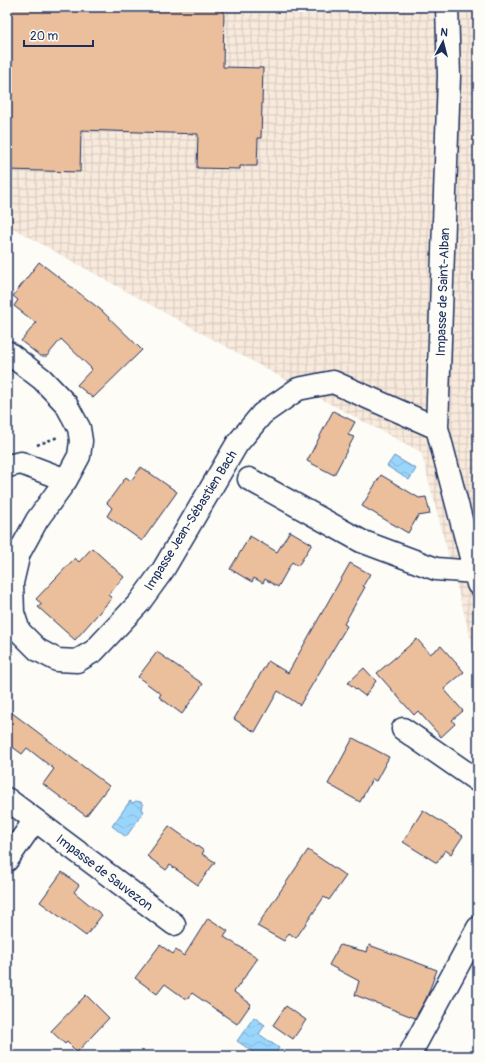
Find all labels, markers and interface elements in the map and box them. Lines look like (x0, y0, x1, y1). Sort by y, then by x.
scale bar (24, 22, 93, 48)
north arrow (423, 22, 463, 62)
text: N (440, 26, 449, 40)
text: 20 m (30, 29, 59, 44)
street label: Impasse de Saint-Alban (433, 227, 453, 357)
street label: Impasse Jean-Sébastien Bach (141, 448, 241, 594)
street label: Impasse de Sauvezon (53, 831, 156, 914)

